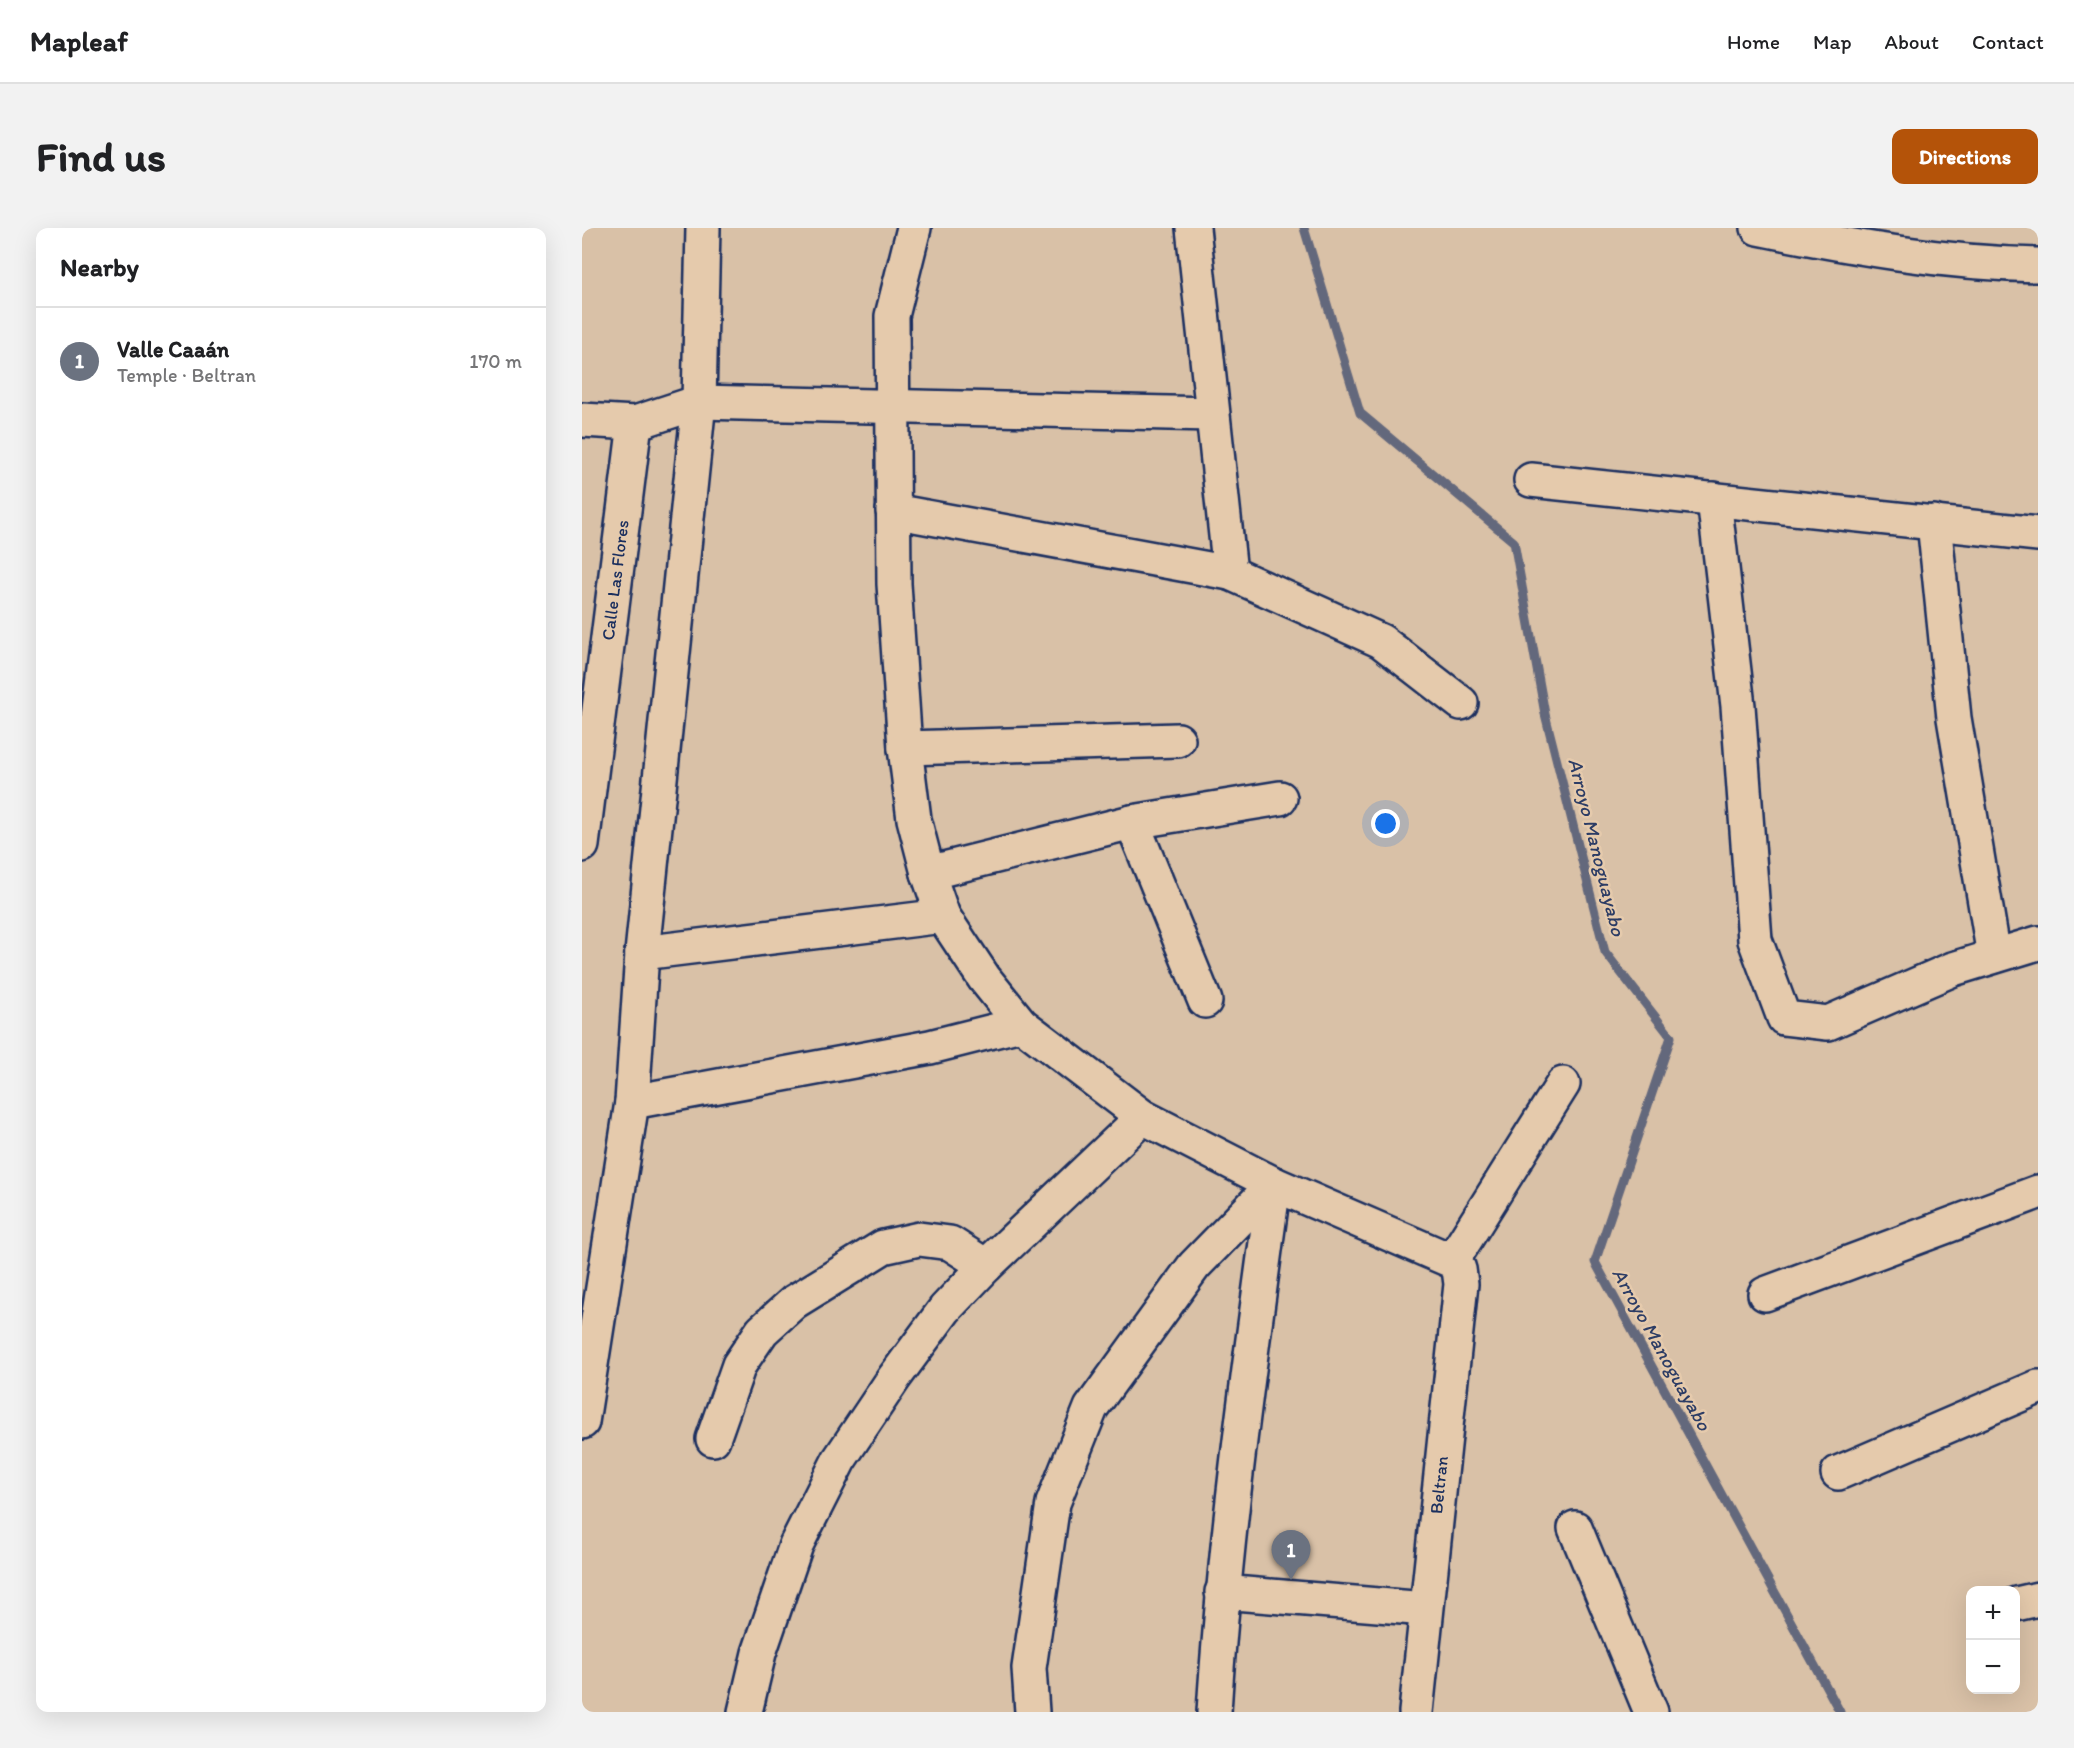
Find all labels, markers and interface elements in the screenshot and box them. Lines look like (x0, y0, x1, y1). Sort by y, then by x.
text: Mapleaf (30, 24, 128, 58)
text: Home (1727, 29, 1780, 54)
text: Map (1813, 29, 1852, 54)
text: About (1885, 29, 1939, 54)
text: Contact (1972, 29, 2044, 54)
button: Directions (1892, 129, 2038, 184)
text: Find us (36, 131, 166, 182)
text: Nearby (60, 251, 139, 283)
text: Valle Caaán (117, 336, 229, 363)
text: 1 (75, 349, 84, 373)
text: 170 m (469, 349, 522, 373)
text: Temple · Beltran (117, 363, 256, 387)
street label: Calle Las Flores (597, 518, 634, 642)
water label: Arroyo Manoguayabo (1563, 756, 1631, 939)
your location (1371, 809, 1400, 838)
water label: Arroyo Manoguayabo (1607, 1264, 1717, 1435)
street label: Beltran (1425, 1455, 1453, 1515)
pin: 1 (1272, 1530, 1310, 1580)
map controls (1966, 1586, 2020, 1694)
button: + (1966, 1586, 2020, 1640)
button: − (1966, 1640, 2020, 1694)

